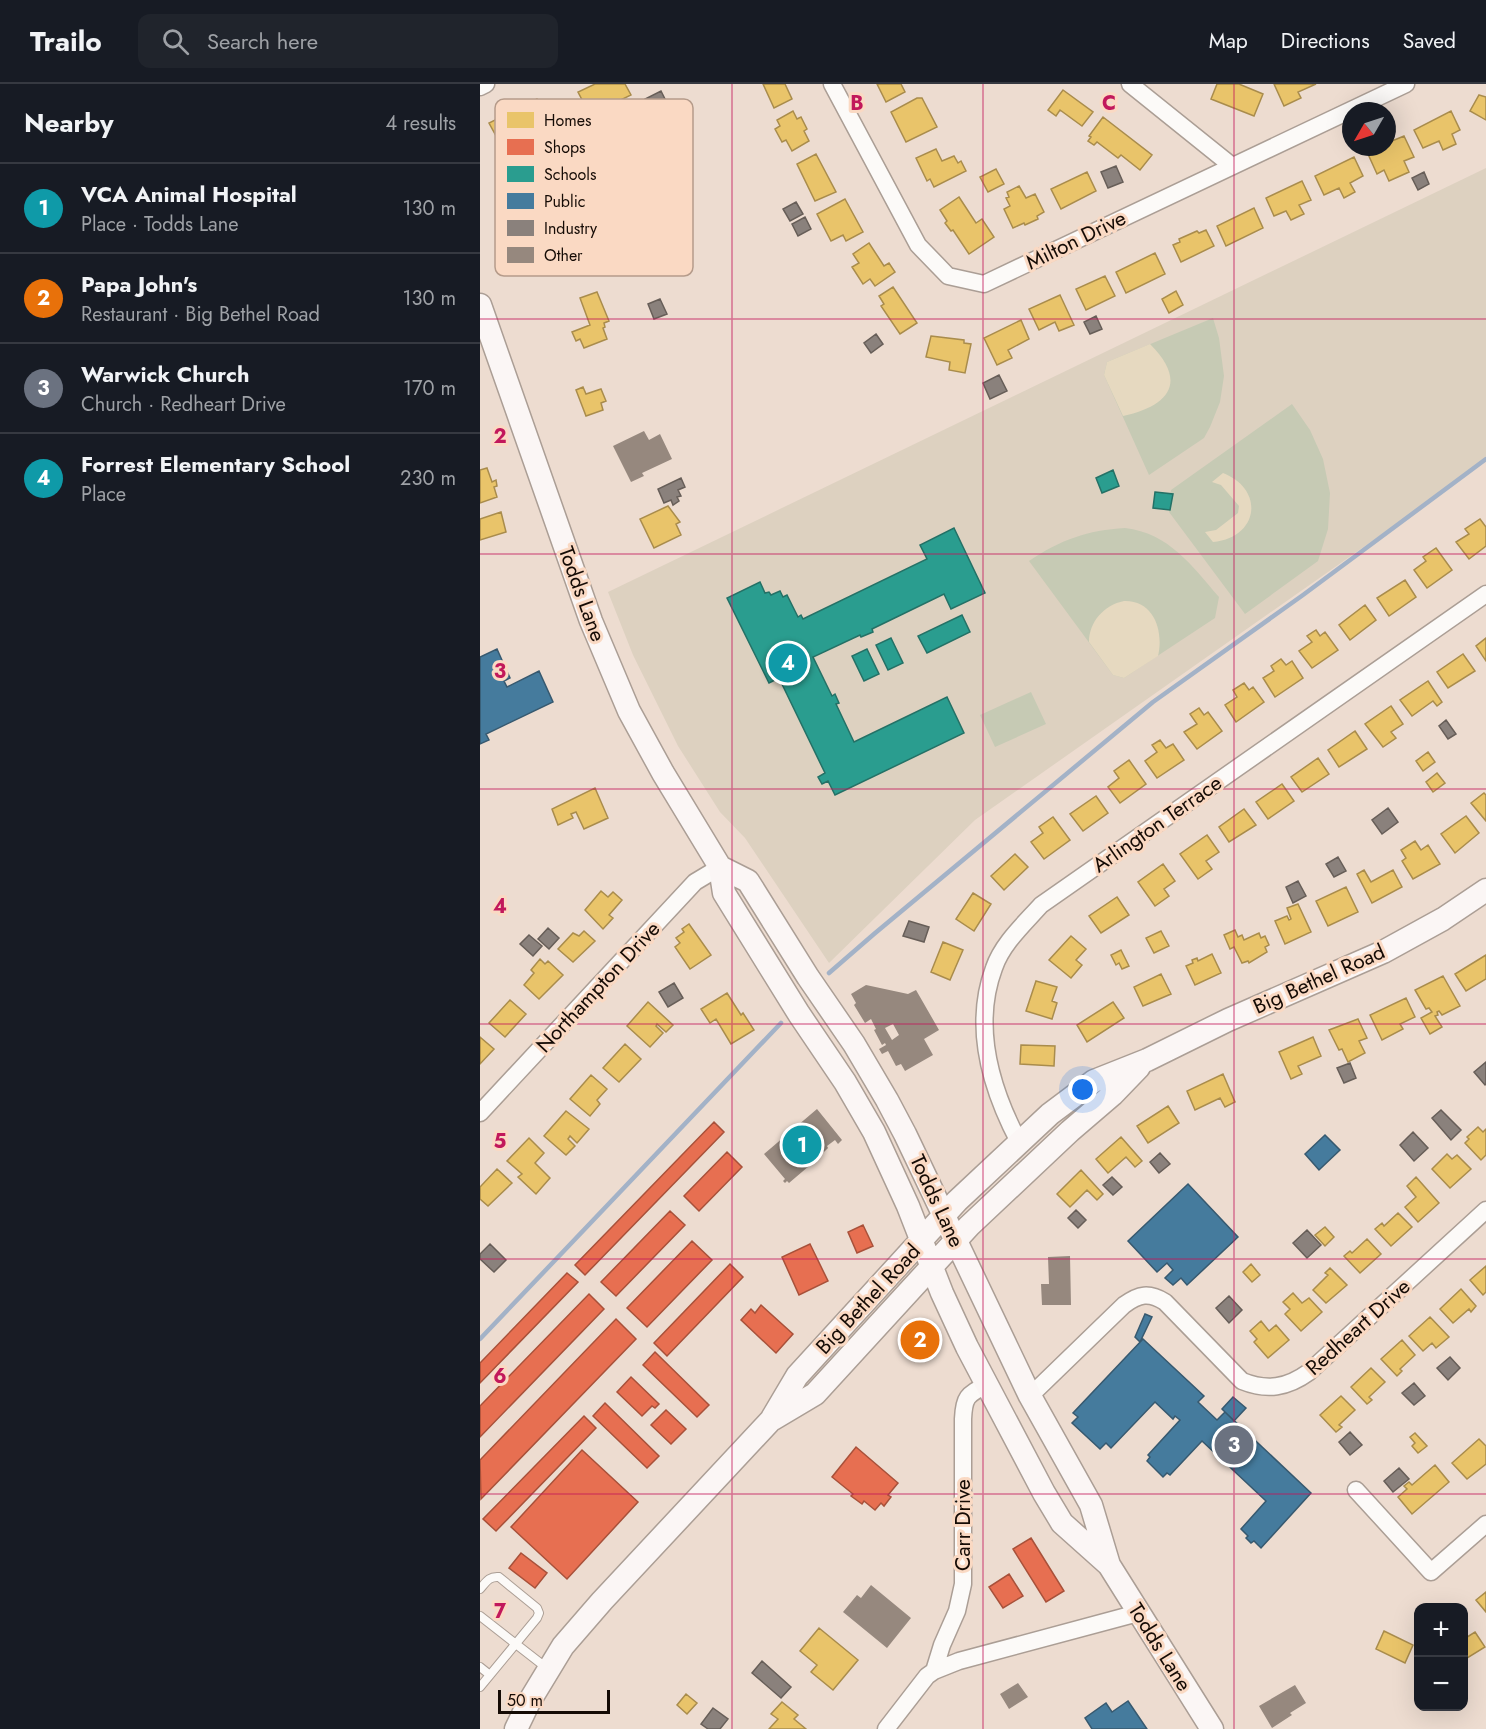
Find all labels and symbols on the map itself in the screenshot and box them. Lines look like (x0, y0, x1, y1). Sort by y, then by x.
text: B (850, 89, 864, 118)
text: C (1102, 89, 1116, 118)
legend (495, 99, 693, 276)
north arrow (1342, 102, 1396, 156)
text: Homes (544, 109, 591, 132)
text: Shops (544, 136, 585, 159)
text: Schools (544, 163, 596, 186)
text: Public (544, 190, 585, 213)
street label: Milton Drive (1021, 203, 1131, 277)
text: Industry (544, 217, 598, 240)
text: Other (544, 244, 583, 267)
text: 2 (493, 422, 507, 451)
street label: Todds Lane (551, 542, 613, 646)
pin: 4 (768, 640, 808, 686)
text: 3 (494, 657, 506, 686)
street label: Arlington Terrace (1086, 768, 1228, 880)
text: 4 (493, 892, 507, 921)
street label: Northampton Drive (529, 914, 667, 1059)
street label: Big Bethel Road (1248, 937, 1390, 1021)
your location (1068, 1075, 1097, 1104)
pin: 1 (782, 1122, 822, 1168)
text: 5 (494, 1127, 507, 1156)
street label: Todds Lane (902, 1150, 972, 1252)
street label: Big Bethel Road (809, 1237, 927, 1361)
street label: Redheart Drive (1299, 1272, 1417, 1382)
pin: 2 (900, 1318, 940, 1362)
text: 6 (493, 1362, 507, 1391)
pin: 3 (1214, 1422, 1254, 1468)
street label: Carr Drive (948, 1479, 978, 1571)
text: 7 (494, 1597, 507, 1626)
street label: Todds Lane (1121, 1597, 1199, 1697)
scale bar (498, 1687, 610, 1714)

